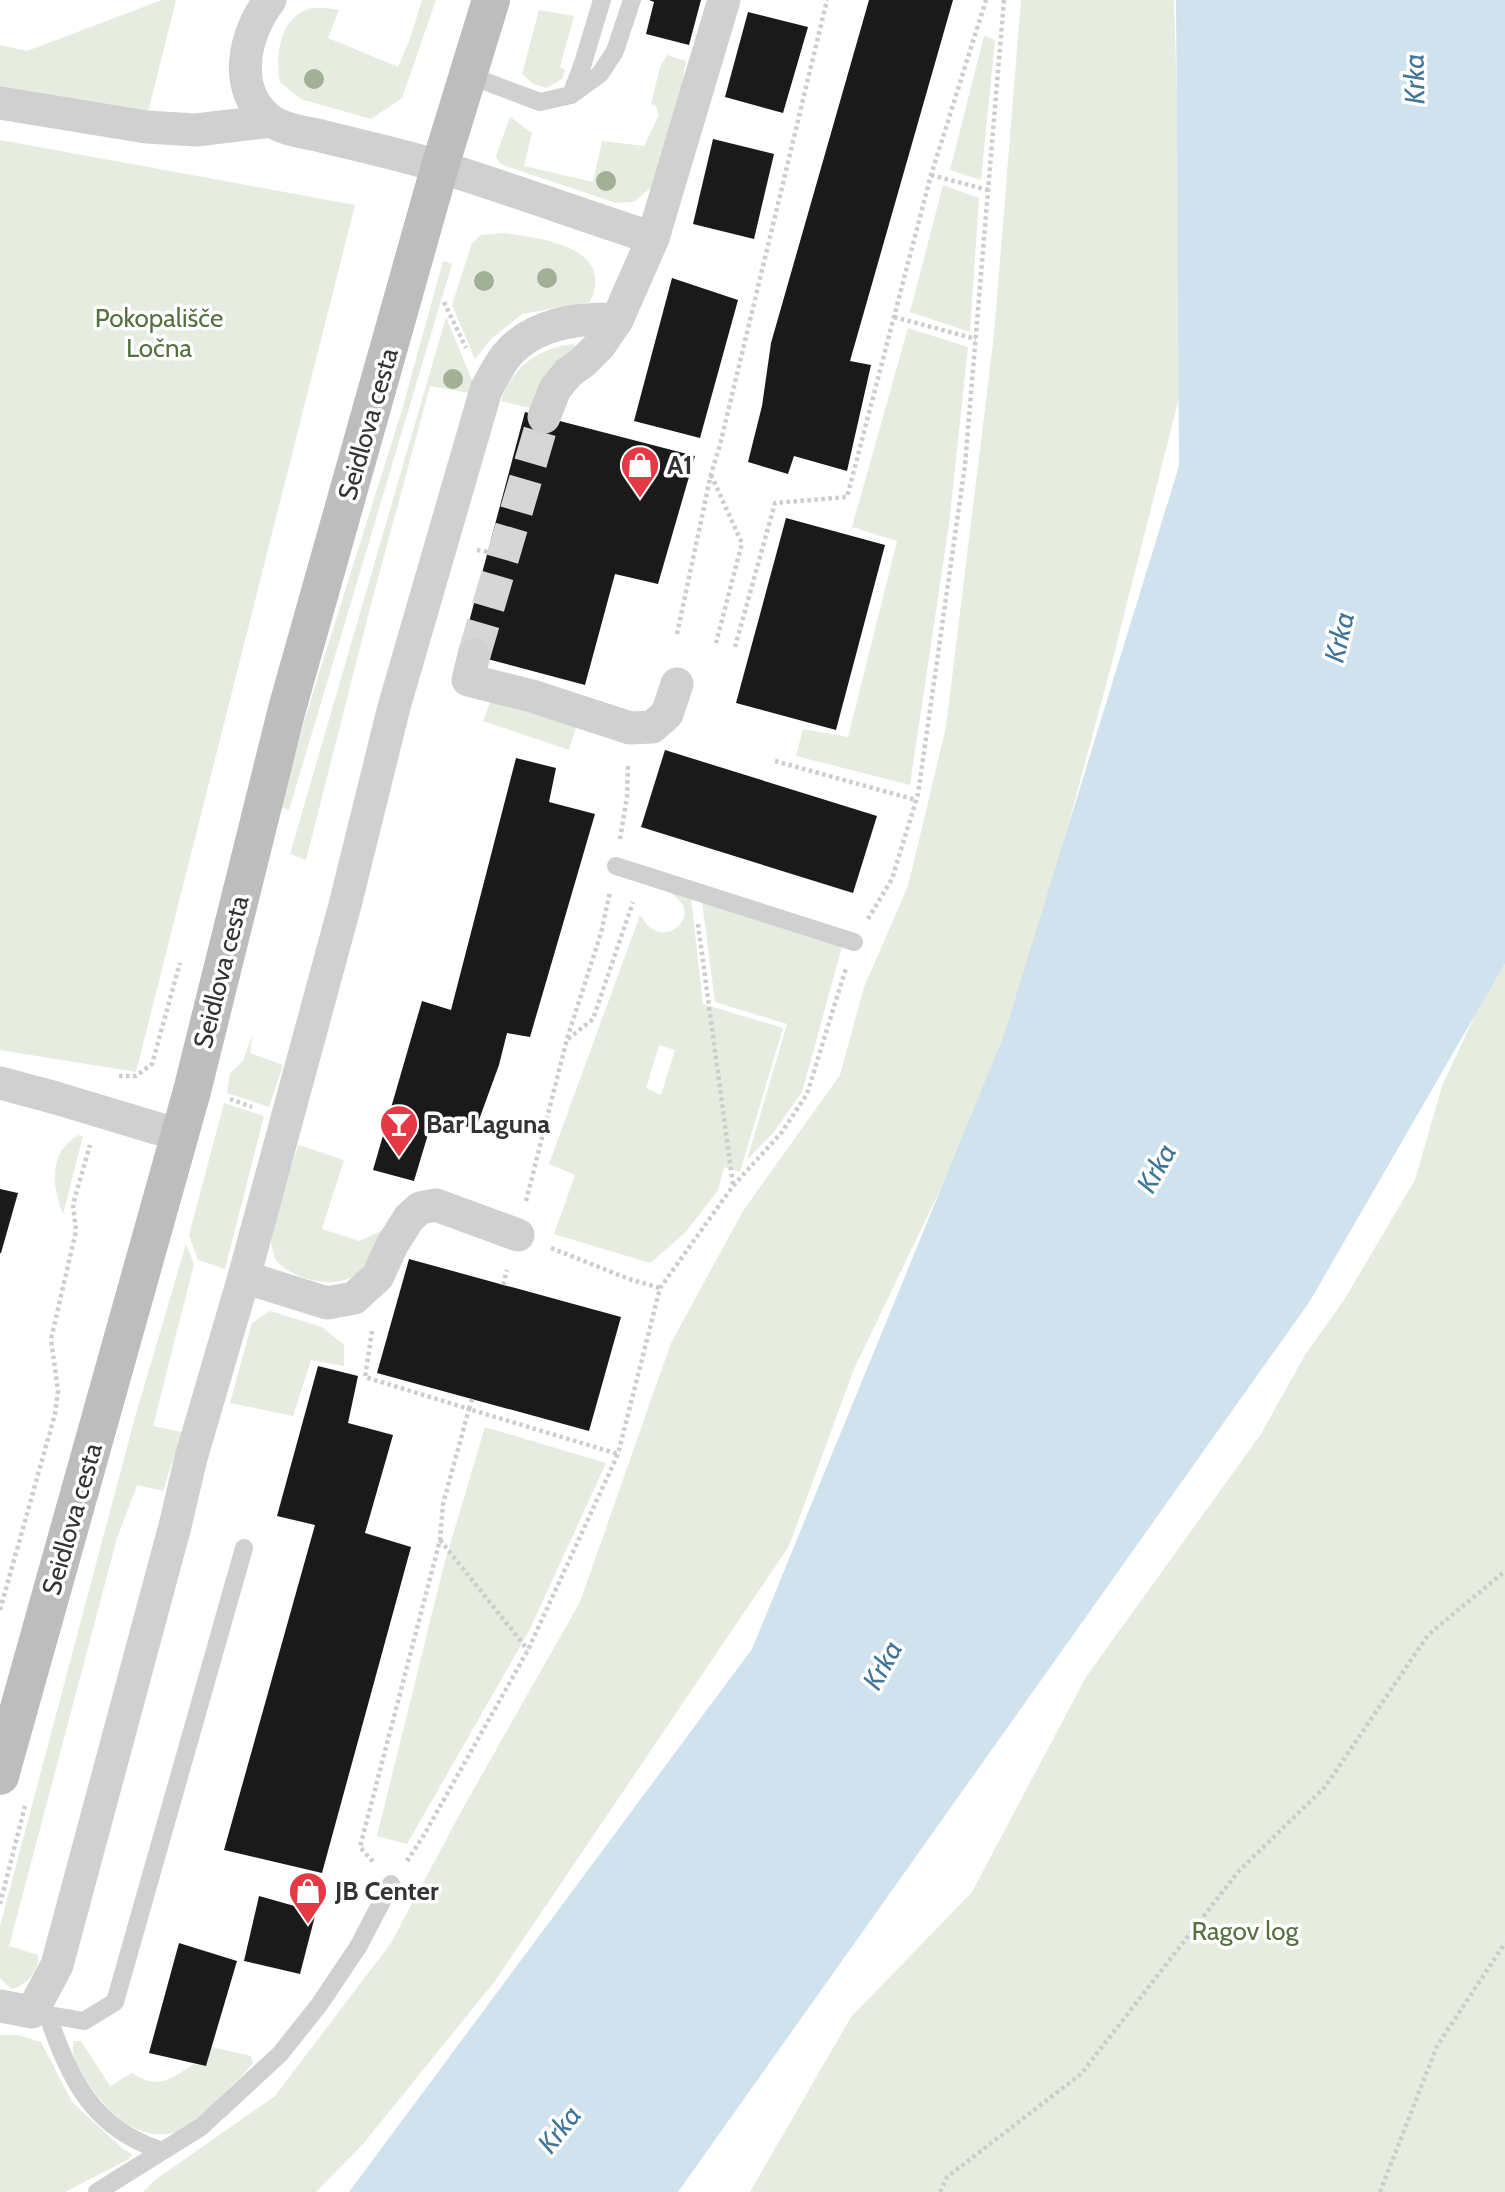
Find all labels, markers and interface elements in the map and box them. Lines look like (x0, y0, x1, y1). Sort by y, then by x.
water label: Krka (1397, 53, 1431, 105)
park label: Pokopališče Ločna (95, 302, 223, 364)
street label: Seidlova cesta (331, 344, 405, 504)
shop icon: A1 (619, 444, 661, 499)
place label: A1 (667, 449, 692, 481)
water label: Krka (1317, 608, 1361, 666)
street label: Seidlova cesta (187, 892, 256, 1052)
bar icon: Bar Laguna (378, 1103, 420, 1158)
place label: Bar Laguna (426, 1108, 550, 1140)
water label: Krka (1129, 1138, 1183, 1198)
street label: Seidlova cesta (35, 1439, 109, 1599)
water label: Krka (855, 1635, 909, 1695)
shop icon: JB Center (287, 1870, 329, 1925)
place label: JB Center (334, 1875, 439, 1907)
park label: Ragov log (1192, 1915, 1300, 1947)
water label: Krka (530, 2099, 588, 2159)

